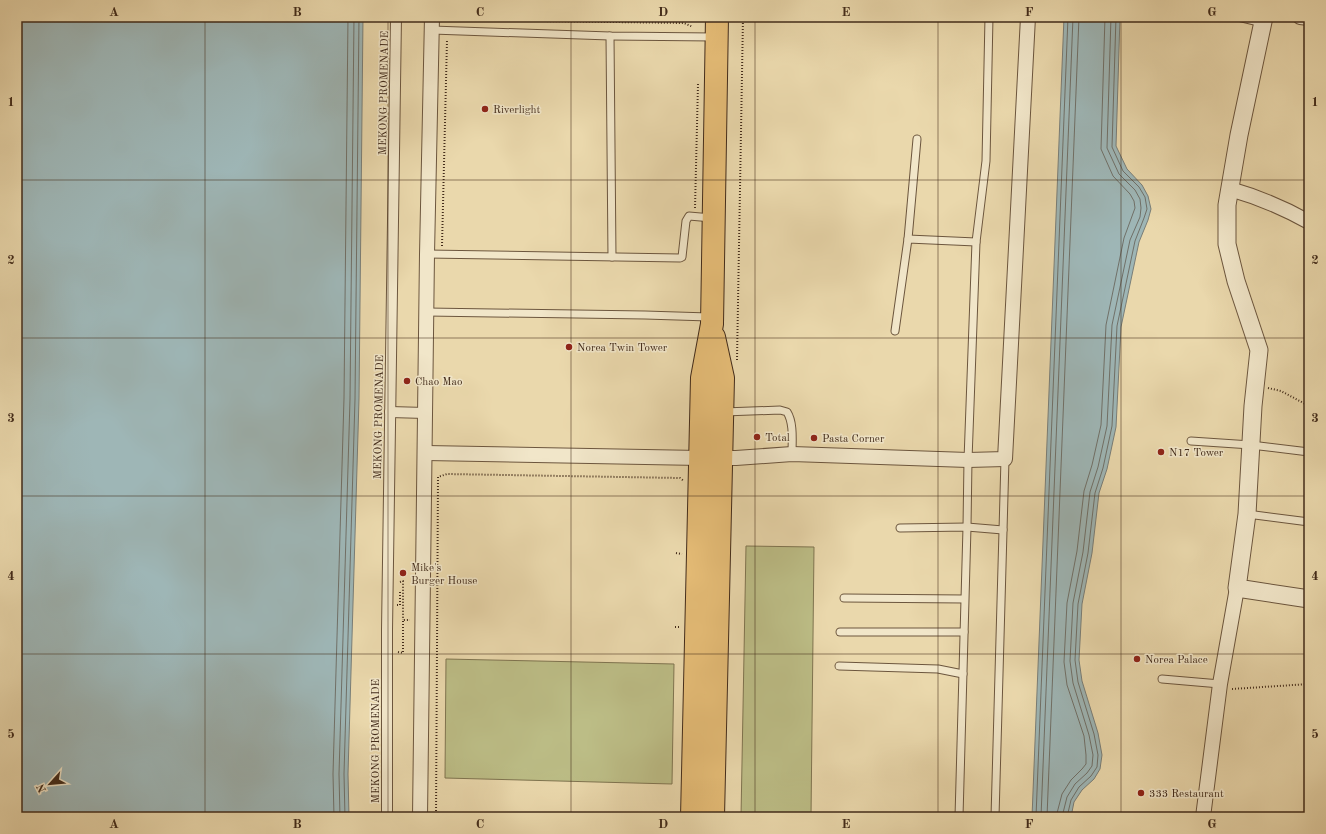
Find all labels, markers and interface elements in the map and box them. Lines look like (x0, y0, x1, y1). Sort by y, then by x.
text: A (109, 6, 119, 19)
text: B (292, 6, 302, 19)
text: C (476, 6, 484, 19)
text: D (658, 6, 668, 19)
text: E (842, 6, 851, 19)
text: F (1025, 6, 1034, 19)
text: G (1207, 6, 1217, 19)
street label: MEKONG PROMENADE (378, 31, 391, 155)
text: 1 (7, 96, 15, 109)
text: 1 (1311, 96, 1319, 109)
marker: Riverlight (480, 104, 490, 114)
place label: Riverlight (493, 105, 541, 116)
text: 2 (7, 254, 15, 267)
text: 2 (1311, 254, 1319, 267)
marker: Norea Twin Tower (564, 342, 574, 352)
place label: Norea Twin Tower (577, 343, 668, 354)
street label: MEKONG PROMENADE (373, 355, 386, 479)
marker: Chao Mao (402, 376, 412, 386)
place label: Chao Mao (415, 377, 462, 388)
text: 3 (7, 412, 15, 425)
text: 3 (1311, 412, 1319, 425)
marker: Total (752, 432, 762, 442)
place label: Total (765, 433, 790, 444)
marker: Pasta Corner (809, 433, 819, 443)
place label: Pasta Corner (822, 434, 885, 445)
marker: N17 Tower (1156, 447, 1166, 457)
place label: N17 Tower (1169, 448, 1224, 459)
place label: Mike's Burger House (411, 563, 477, 587)
marker: Mike's Burger House (398, 568, 408, 578)
text: 4 (7, 570, 15, 583)
text: 4 (1311, 570, 1319, 583)
marker: Norea Palace (1132, 654, 1142, 664)
place label: Norea Palace (1145, 655, 1208, 666)
street label: MEKONG PROMENADE (371, 679, 382, 803)
text: 5 (7, 728, 15, 741)
text: 5 (1311, 728, 1319, 741)
north arrow (30, 764, 70, 804)
text: N (35, 781, 49, 794)
marker: 333 Restaurant (1136, 788, 1146, 798)
place label: 333 Restaurant (1149, 789, 1224, 800)
text: A (109, 818, 119, 831)
text: B (292, 818, 302, 831)
text: C (476, 818, 484, 831)
text: D (658, 818, 668, 831)
text: E (842, 818, 851, 831)
text: F (1025, 818, 1034, 831)
text: G (1207, 818, 1217, 831)

